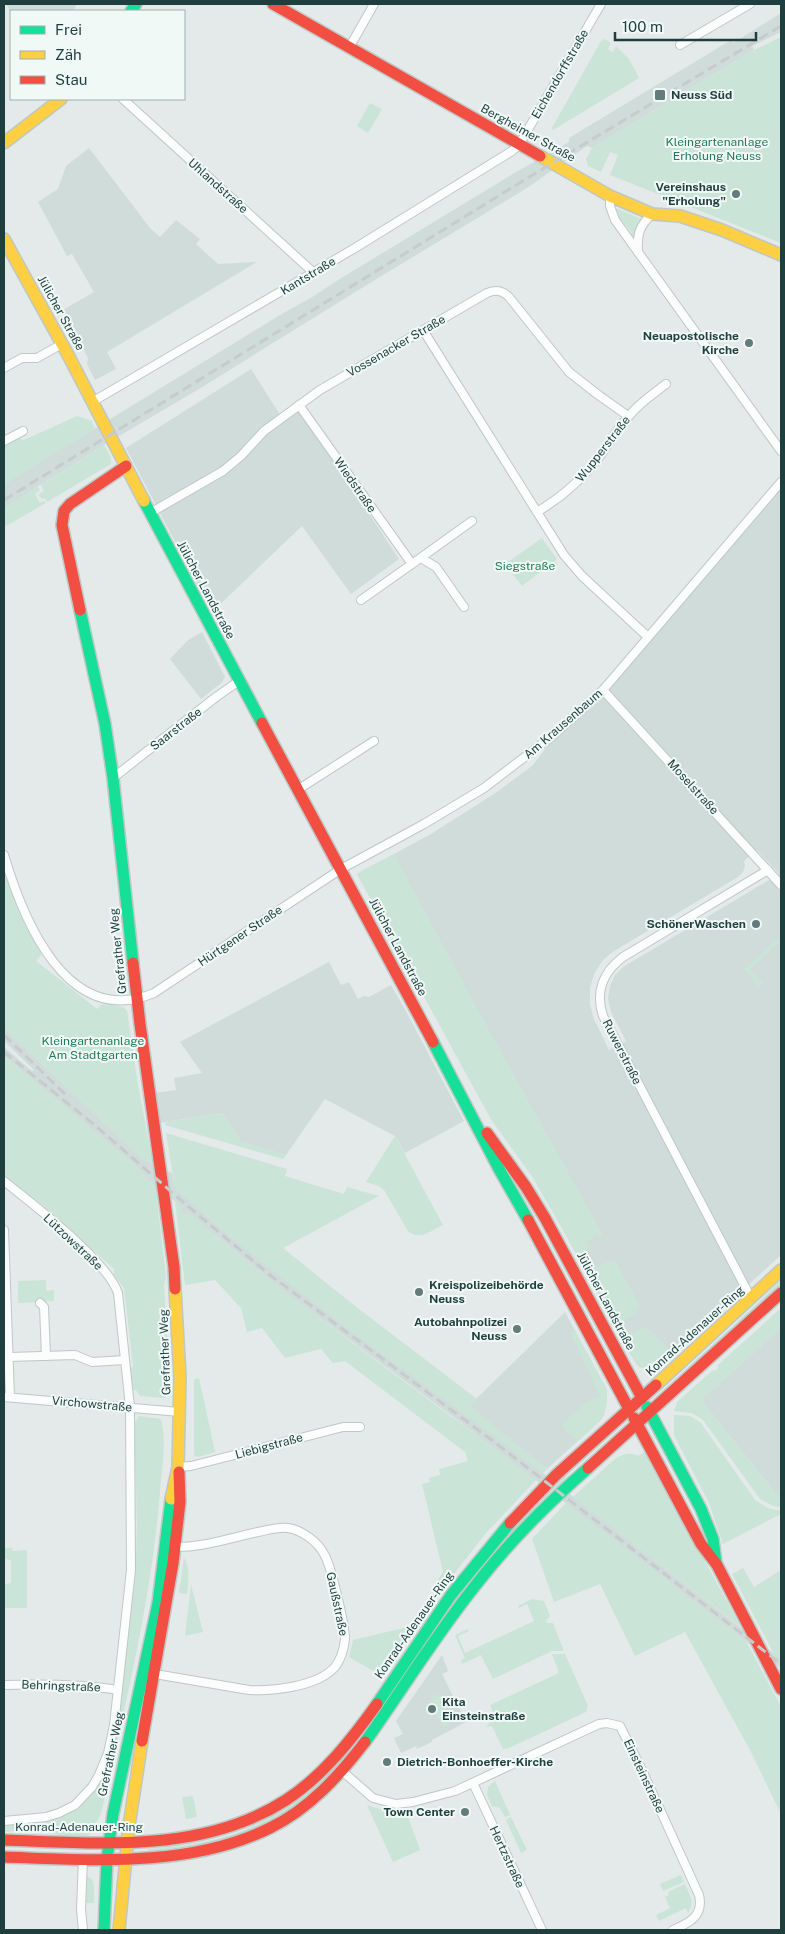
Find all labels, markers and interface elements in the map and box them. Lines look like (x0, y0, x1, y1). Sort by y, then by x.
legend (10, 10, 185, 100)
scale bar (615, 10, 756, 42)
text: 100 m (622, 18, 663, 35)
text: Frei (55, 21, 82, 38)
street label: Eichendorffstraße (529, 27, 591, 121)
text: Zäh (55, 46, 82, 63)
text: Stau (55, 71, 88, 88)
marker: Neuss Süd (653, 88, 667, 102)
place label: Neuss Süd (671, 88, 732, 102)
street label: Bergheimer Straße (478, 101, 578, 165)
park label: Kleingartenanlage Erholung Neuss (666, 135, 769, 163)
street label: Uhlandstraße (185, 156, 251, 216)
place label: Vereinshaus "Erholung" (656, 180, 726, 208)
marker: Vereinshaus "Erholung" (730, 188, 742, 200)
street label: Kantstraße (278, 254, 338, 298)
street label: Jülicher Straße (35, 273, 87, 353)
street label: Vossenacker Straße (344, 312, 448, 380)
place label: Neuapostolische Kirche (643, 329, 739, 357)
marker: Neuapostolische Kirche (743, 337, 755, 349)
street label: Wupperstraße (573, 413, 633, 485)
street label: Wiedstraße (331, 455, 379, 515)
street label: Jülicher Landstraße (174, 539, 238, 642)
park label: Siegstraße (495, 559, 556, 573)
street label: Am Krausenbaum (521, 686, 605, 762)
street label: Saarstraße (147, 704, 205, 753)
street label: Moselstraße (665, 757, 721, 818)
street label: Jülicher Landstraße (366, 896, 430, 999)
street label: Hürtgener Straße (195, 903, 285, 969)
street label: Grefrather Weg (107, 907, 129, 995)
place label: SchönerWaschen (647, 917, 746, 931)
marker: SchönerWaschen (750, 918, 762, 930)
street label: Ruwerstraße (600, 1017, 645, 1087)
park label: Kleingartenanlage Am Stadtgarten (42, 1034, 145, 1062)
street label: Lützowstraße (40, 1211, 106, 1273)
street label: Jülicher Landstraße (574, 1250, 638, 1353)
place label: Kreispolizeibehörde Neuss (429, 1278, 544, 1306)
street label: Konrad-Adenauer-Ring (643, 1283, 747, 1379)
marker: Kreispolizeibehörde Neuss (413, 1286, 425, 1298)
street label: Grefrather Weg (156, 1309, 174, 1395)
place label: Autobahnpolizei Neuss (414, 1315, 507, 1343)
marker: Autobahnpolizei Neuss (511, 1323, 523, 1335)
street label: Virchowstraße (51, 1394, 133, 1415)
street label: Liebigstraße (234, 1430, 305, 1462)
street label: Konrad-Adenauer-Ring (372, 1569, 456, 1681)
street label: Gaußstraße (323, 1571, 351, 1637)
street label: Behringstraße (21, 1678, 101, 1694)
place label: Kita Einsteinstraße (442, 1695, 526, 1723)
marker: Kita Einsteinstraße (426, 1703, 438, 1715)
street label: Grefrather Weg (95, 1710, 127, 1798)
street label: Einsteinstraße (621, 1737, 667, 1815)
place label: Dietrich-Bonhoeffer-Kirche (397, 1755, 553, 1769)
marker: Dietrich-Bonhoeffer-Kirche (381, 1756, 393, 1768)
place label: Town Center (383, 1805, 455, 1819)
marker: Town Center (459, 1806, 471, 1818)
street label: Konrad-Adenauer-Ring (15, 1820, 143, 1834)
street label: Hertzstraße (487, 1824, 527, 1890)

